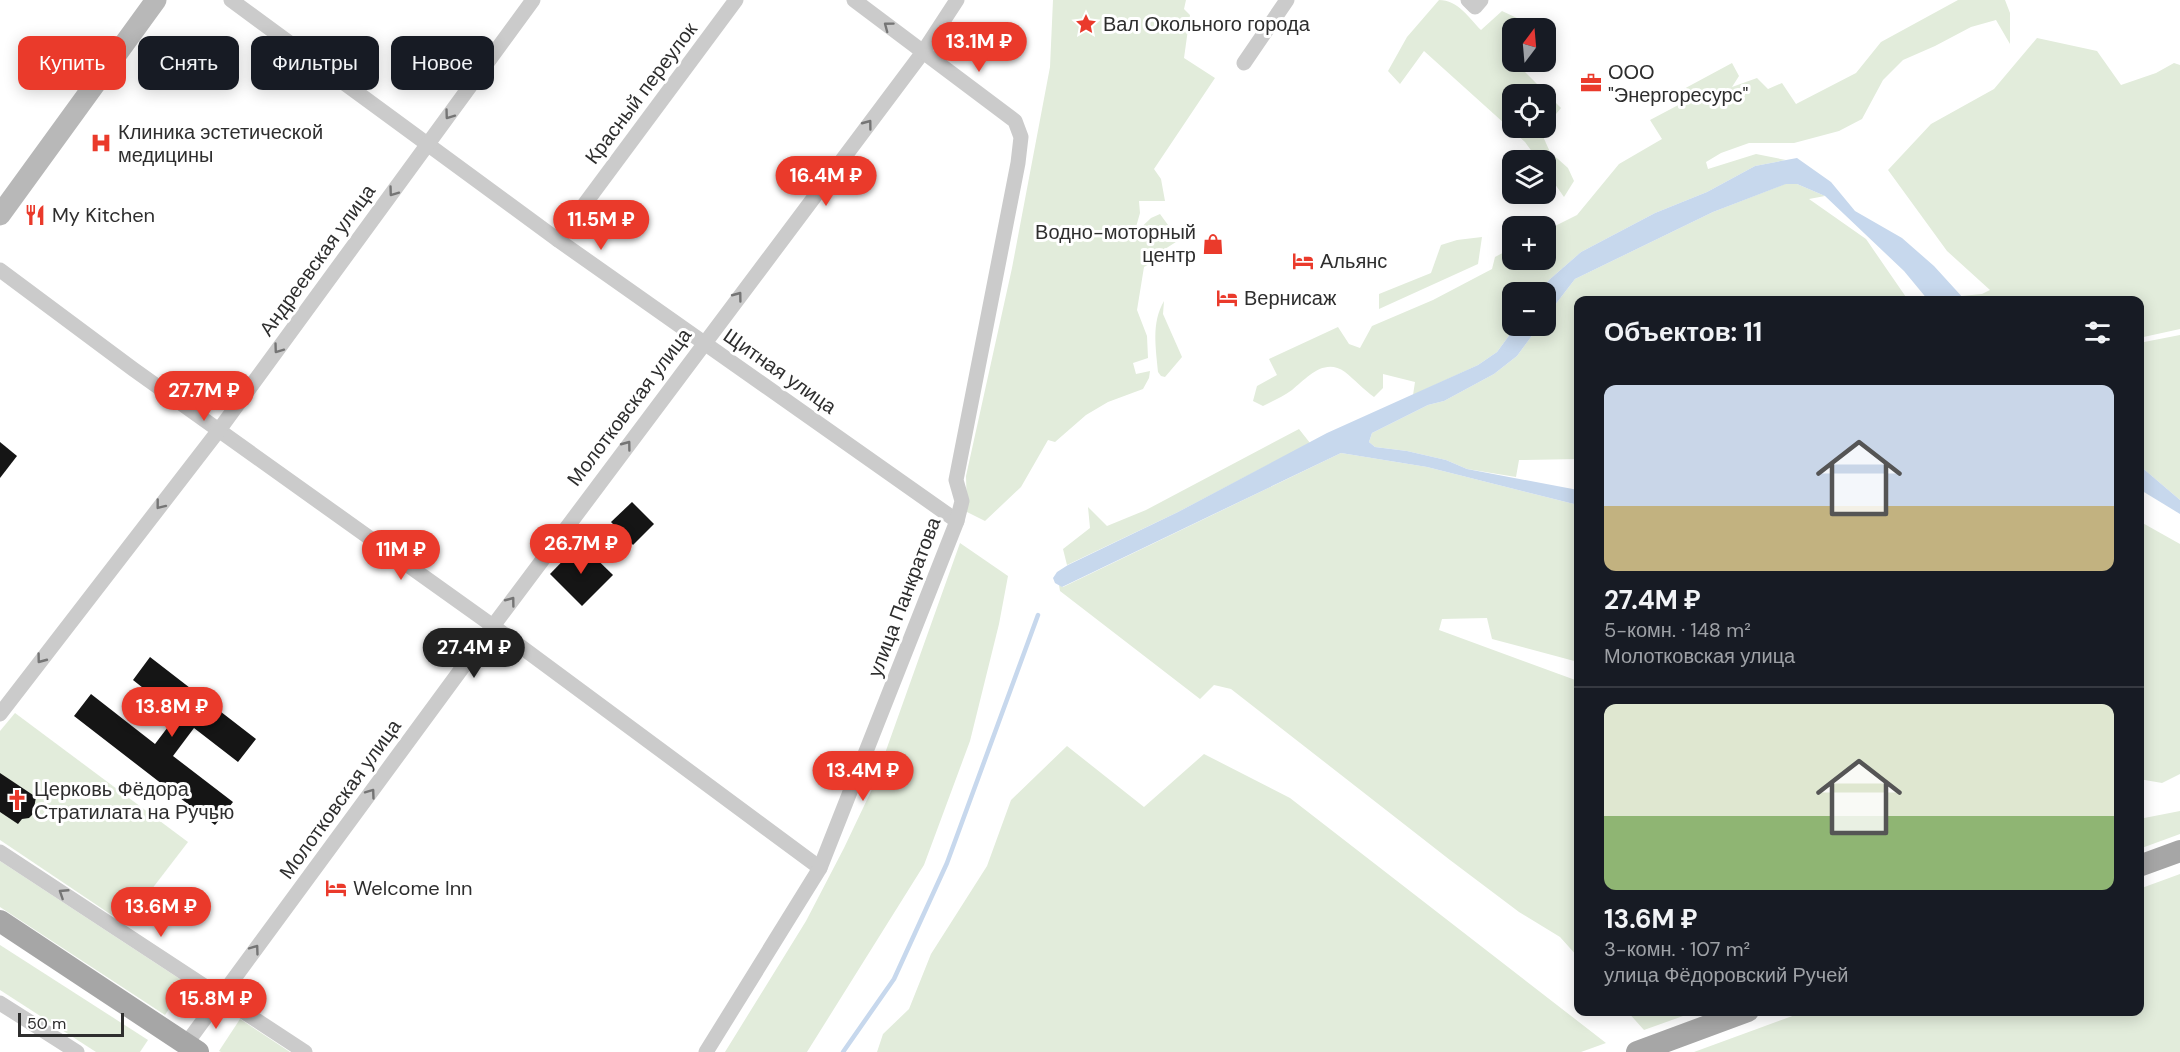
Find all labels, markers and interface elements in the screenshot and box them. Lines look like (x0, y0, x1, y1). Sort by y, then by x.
place label: Вал Окольного города (1103, 11, 1311, 37)
place icon: Вал Окольного города (1074, 12, 1098, 36)
street label: Красный переулок (579, 17, 703, 169)
north arrow (1502, 18, 1556, 72)
map controls (1502, 18, 1556, 336)
one-way arrow (884, 22, 895, 33)
pin: 13.1M ₽ (924, 22, 1034, 73)
text: 13.1M ₽ (946, 28, 1012, 54)
chip: Купить (18, 36, 126, 90)
chip: Снять (138, 36, 239, 90)
chip: Фильтры (251, 36, 379, 90)
chip: Новое (391, 36, 494, 90)
place label: ООО "Энергоресурс" (1608, 59, 1749, 108)
office icon: ООО "Энергоресурс" (1579, 71, 1603, 95)
button: locate (1502, 84, 1556, 138)
one-way arrow (445, 109, 456, 120)
place label: Клиника эстетической медицины (118, 119, 323, 168)
one-way arrow (861, 119, 872, 130)
hospital icon: Клиника эстетической медицины (89, 131, 113, 155)
button: layers (1502, 150, 1556, 204)
pin: 16.4M ₽ (771, 156, 881, 207)
text: 16.4M ₽ (790, 162, 862, 188)
street label: Андреевская улица (253, 178, 381, 341)
one-way arrow (390, 185, 401, 196)
pin: 11.5M ₽ (546, 200, 656, 251)
place label: My Kitchen (52, 202, 155, 228)
restaurant icon: My Kitchen (23, 203, 47, 227)
text: 11.5M ₽ (567, 206, 635, 232)
button: + (1502, 216, 1556, 270)
place label: Водно-моторный центр (1035, 219, 1196, 268)
shop icon: Водно-моторный центр (1201, 232, 1225, 256)
place label: Альянс (1320, 248, 1387, 274)
hotel icon: Альянс (1291, 249, 1315, 273)
button: − (1502, 282, 1556, 336)
place label: Вернисаж (1244, 285, 1337, 311)
hotel icon: Вернисаж (1215, 286, 1239, 310)
one-way arrow (731, 292, 742, 303)
text: Объектов: 11 (1604, 315, 1762, 349)
icon: filters (2081, 316, 2114, 349)
street label: Молотковская улица (561, 322, 697, 491)
street label: Щитная улица (718, 322, 842, 420)
one-way arrow (274, 343, 285, 354)
pin: 27.7M ₽ (149, 371, 259, 422)
text: 27.7M ₽ (168, 377, 240, 403)
icon: home (1805, 424, 1913, 532)
one-way arrow (620, 440, 631, 451)
one-way arrow (157, 498, 168, 509)
street label: улица Панкратова (862, 513, 947, 681)
pin: 26.7M ₽ (526, 524, 636, 575)
pin: 11M ₽ (359, 530, 443, 581)
text: 26.7M ₽ (544, 530, 618, 556)
text: 11M ₽ (376, 536, 426, 562)
text: 27.4M ₽ (1604, 583, 1701, 617)
one-way arrow (503, 597, 514, 608)
text: 5-комн. · 148 m² (1604, 617, 1751, 643)
pin: 27.4M ₽ (419, 628, 529, 679)
text: 27.4M ₽ (437, 634, 511, 660)
text: Молотковская улица (1604, 643, 1795, 669)
one-way arrow (38, 653, 49, 664)
pin: 13.8M ₽ (117, 687, 227, 738)
text: 13.8M ₽ (136, 693, 208, 719)
street label: Молотковская улица (273, 713, 407, 884)
icon: home (1805, 743, 1913, 851)
pin: 13.4M ₽ (808, 751, 918, 802)
text: 13.4M ₽ (827, 757, 899, 783)
place label: Церковь Фёдора Стратилата на Ручью (34, 776, 234, 825)
church icon: Церковь Фёдора Стратилата на Ручью (5, 788, 29, 812)
one-way arrow (364, 788, 375, 799)
place label: Welcome Inn (353, 875, 473, 901)
hotel icon: Welcome Inn (324, 876, 348, 900)
pin: 13.6M ₽ (106, 887, 216, 938)
one-way arrow (59, 889, 70, 900)
text: 13.6M ₽ (125, 893, 197, 919)
text: 13.6M ₽ (1604, 902, 1698, 936)
text: 3-комн. · 107 m² (1604, 936, 1750, 962)
one-way arrow (248, 945, 259, 956)
text: улица Фёдоровский Ручей (1604, 962, 1849, 988)
pin: 15.8M ₽ (161, 979, 271, 1030)
text: 15.8M ₽ (180, 985, 252, 1011)
scale bar (18, 1010, 124, 1038)
text: 50 m (27, 1013, 66, 1034)

